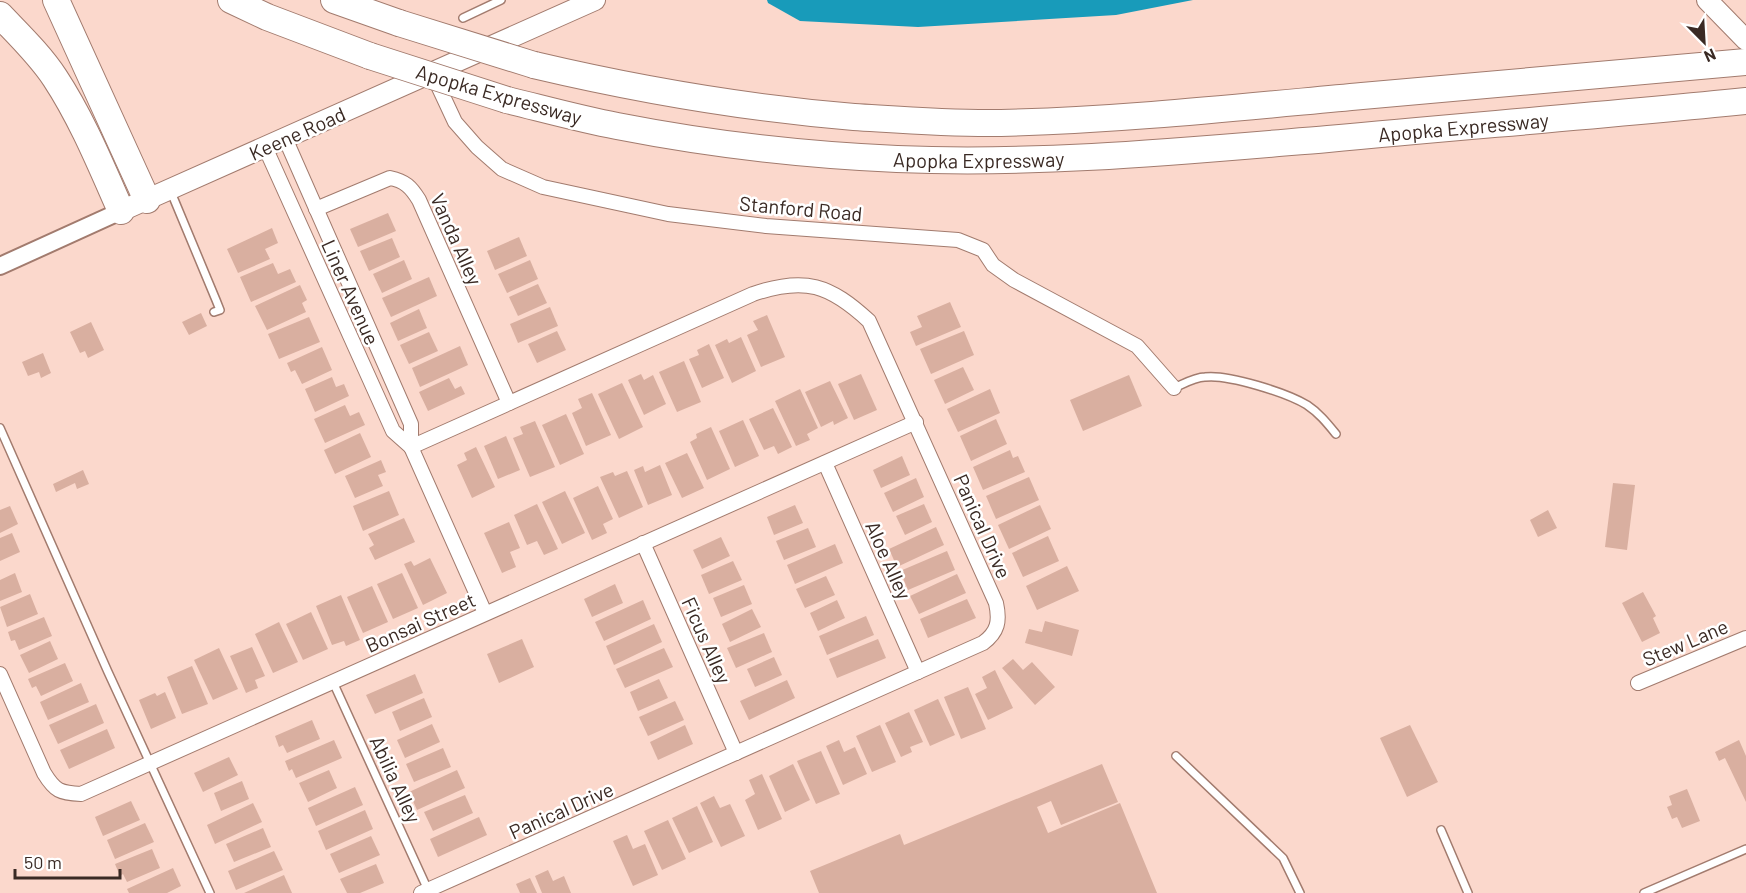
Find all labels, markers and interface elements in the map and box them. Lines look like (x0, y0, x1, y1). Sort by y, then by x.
north arrow (1674, 12, 1734, 72)
text: N (1702, 45, 1719, 67)
street label: Apopka Expressway (413, 59, 585, 129)
street label: Keene Road (245, 101, 349, 165)
street label: Apopka Expressway (1377, 107, 1550, 146)
street label: Apopka Expressway (893, 146, 1065, 172)
street label: Vanda Alley (426, 189, 488, 289)
street label: Stanford Road (739, 191, 863, 225)
street label: Liner Avenue (317, 236, 385, 348)
street label: Panical Drive (949, 470, 1017, 582)
street label: Aloe Alley (861, 517, 917, 603)
street label: Bonsai Street (361, 587, 479, 657)
street label: Ficus Alley (677, 593, 737, 687)
street label: Stew Lane (1639, 613, 1731, 671)
street label: Abilia Alley (365, 732, 427, 826)
street label: Panical Drive (505, 776, 617, 844)
scale bar (15, 842, 120, 880)
text: 50 m (24, 851, 62, 873)

